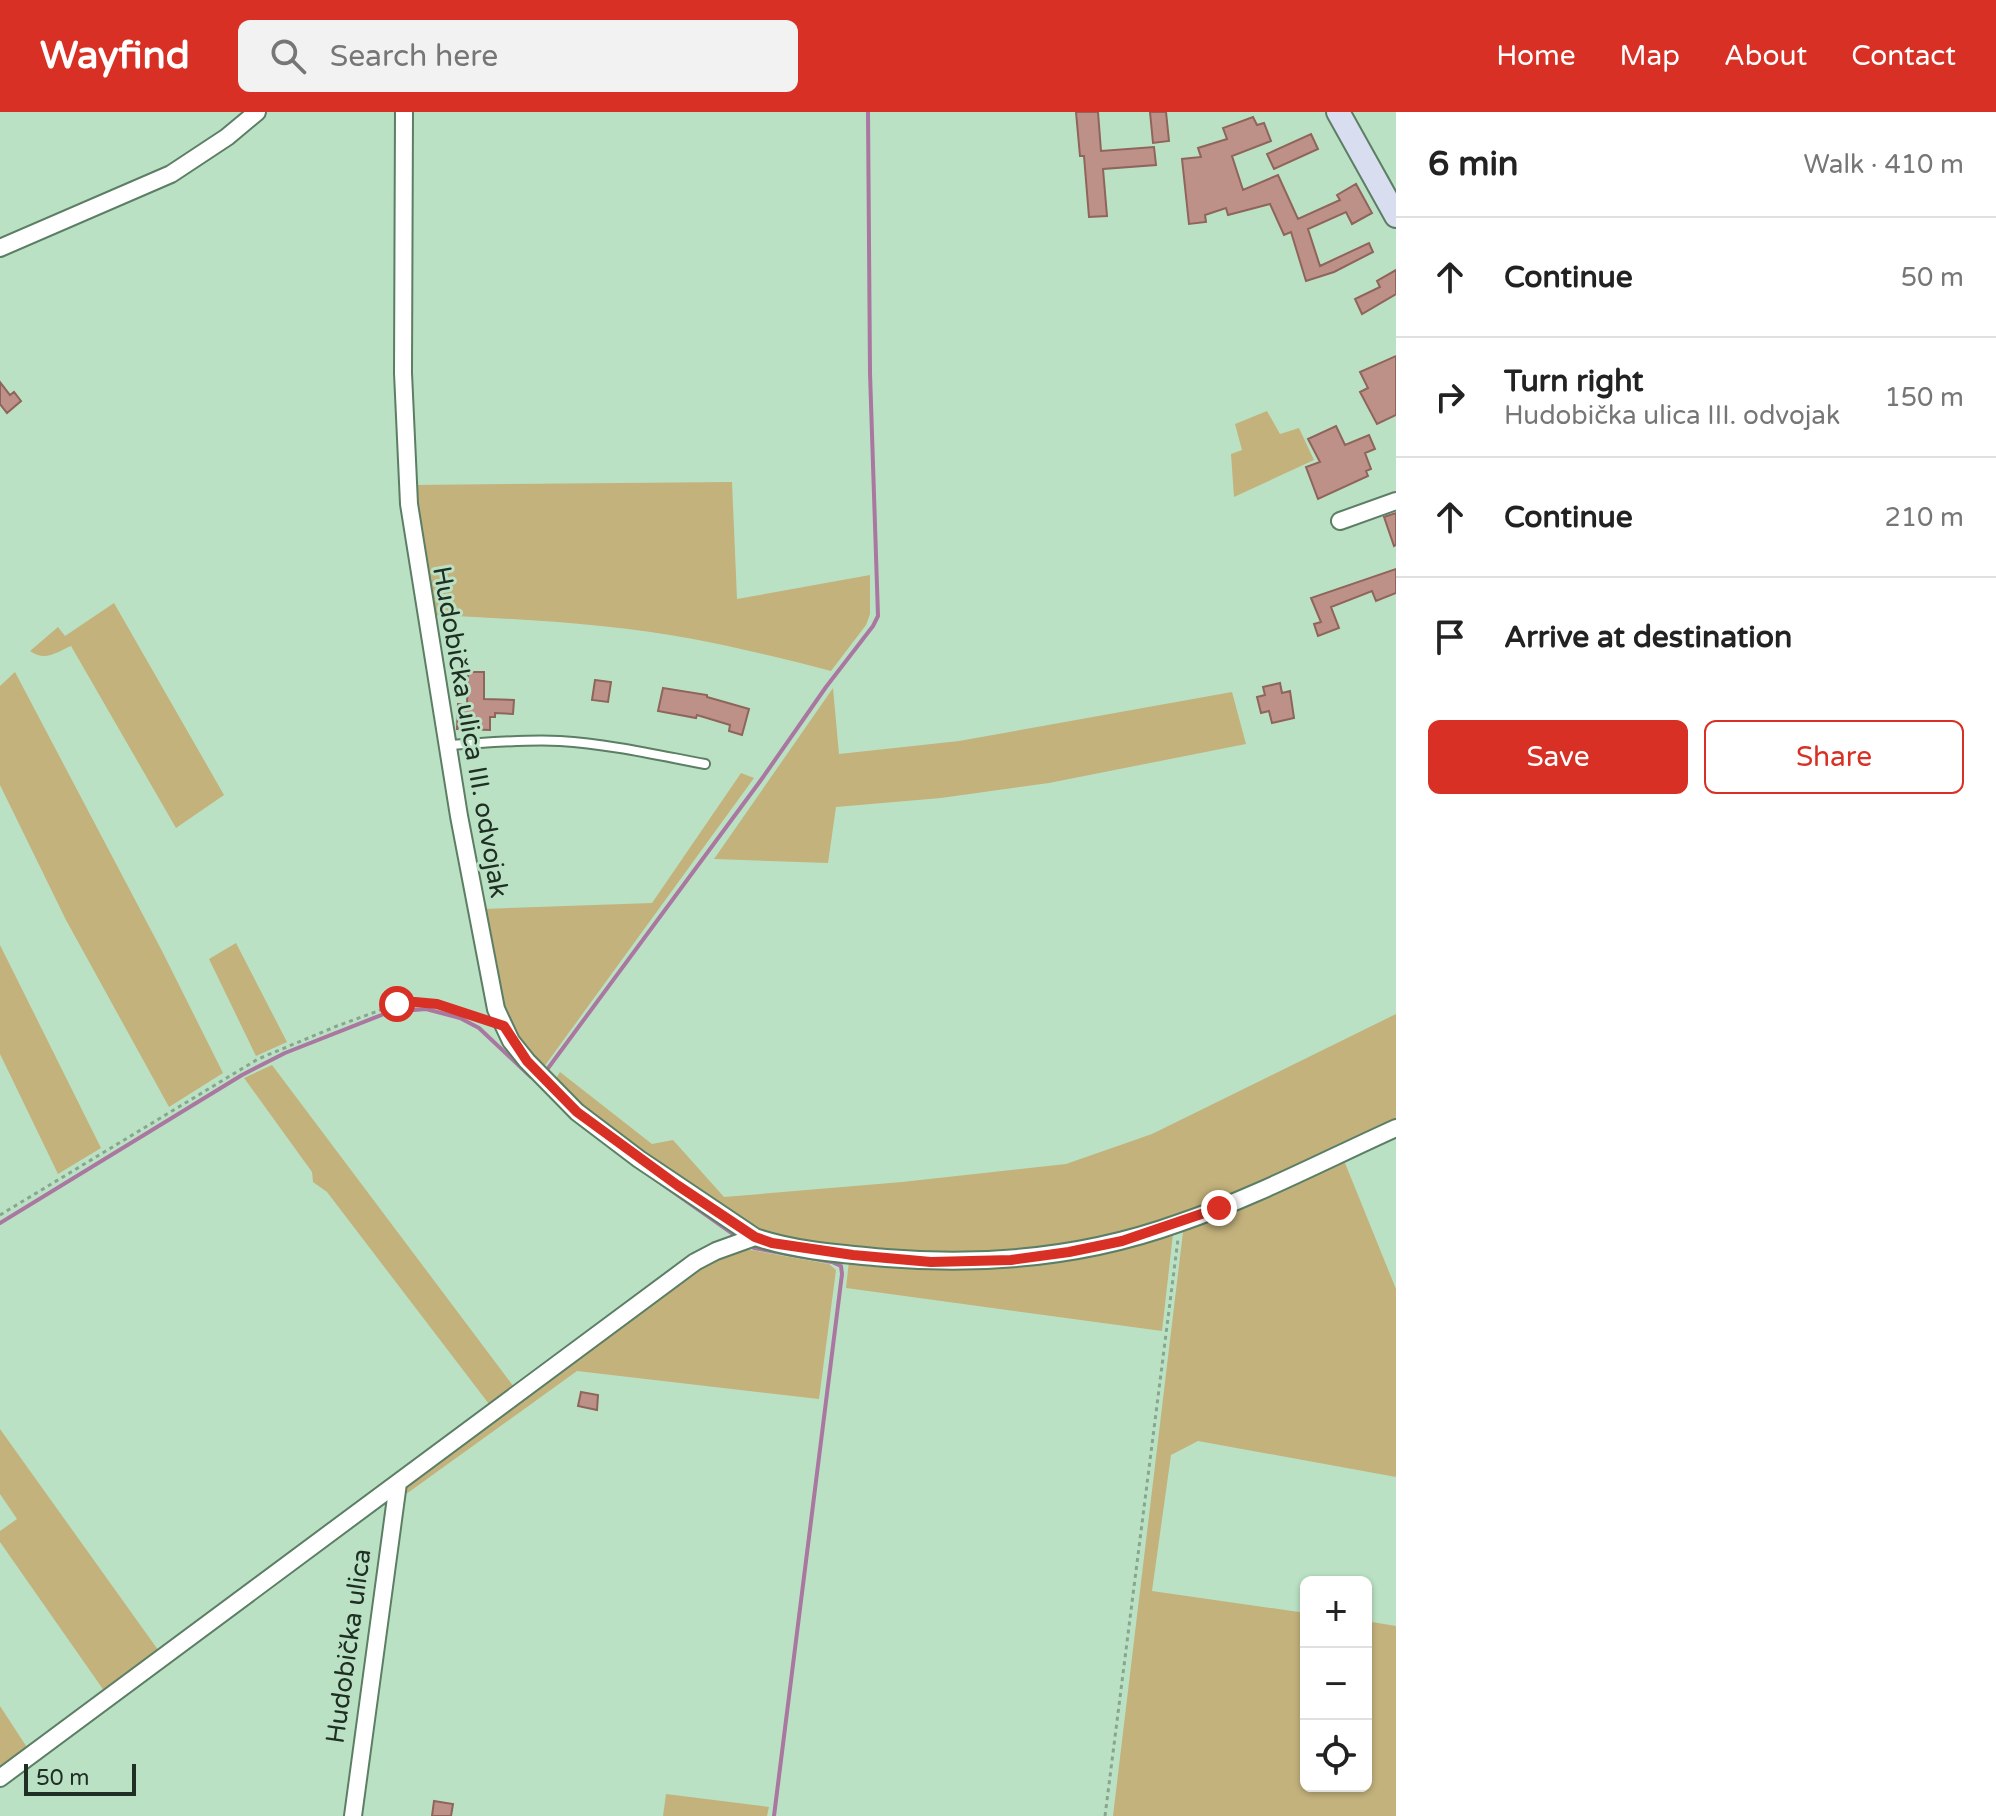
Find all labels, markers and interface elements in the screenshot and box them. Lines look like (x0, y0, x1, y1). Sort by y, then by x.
search box (238, 20, 798, 92)
text: Wayfind (40, 33, 190, 79)
icon: search (266, 34, 310, 78)
text: Search here (330, 38, 498, 75)
text: Home (1496, 39, 1576, 73)
text: Map (1620, 39, 1680, 73)
text: About (1724, 39, 1807, 73)
text: Contact (1851, 39, 1956, 73)
text: 6 min (1428, 144, 1519, 185)
text: Walk · 410 m (1804, 149, 1964, 180)
icon: ahead (1428, 255, 1472, 299)
text: Continue (1504, 259, 1633, 296)
text: 50 m (1901, 262, 1964, 293)
text: Turn right (1504, 363, 1644, 400)
icon: right (1428, 375, 1472, 419)
text: 150 m (1884, 382, 1964, 413)
text: Hudobička ulica III. odvojak (1504, 400, 1840, 431)
icon: ahead (1428, 495, 1472, 539)
text: Continue (1504, 499, 1633, 536)
text: 210 m (1884, 502, 1964, 533)
street label: Hudobička ulica III. odvojak (426, 564, 515, 900)
icon: arrive (1428, 615, 1472, 659)
text: Arrive at destination (1504, 619, 1792, 656)
button: Save (1428, 720, 1688, 794)
button: Share (1704, 720, 1964, 794)
route start (379, 986, 415, 1022)
route end (1201, 1190, 1237, 1226)
street label: Hudobička ulica (319, 1547, 378, 1746)
map controls (1300, 1576, 1372, 1792)
button: + (1300, 1576, 1372, 1648)
button: − (1300, 1648, 1372, 1720)
button: locate (1300, 1720, 1372, 1792)
scale bar (24, 1760, 136, 1796)
text: 50 m (36, 1765, 90, 1791)

